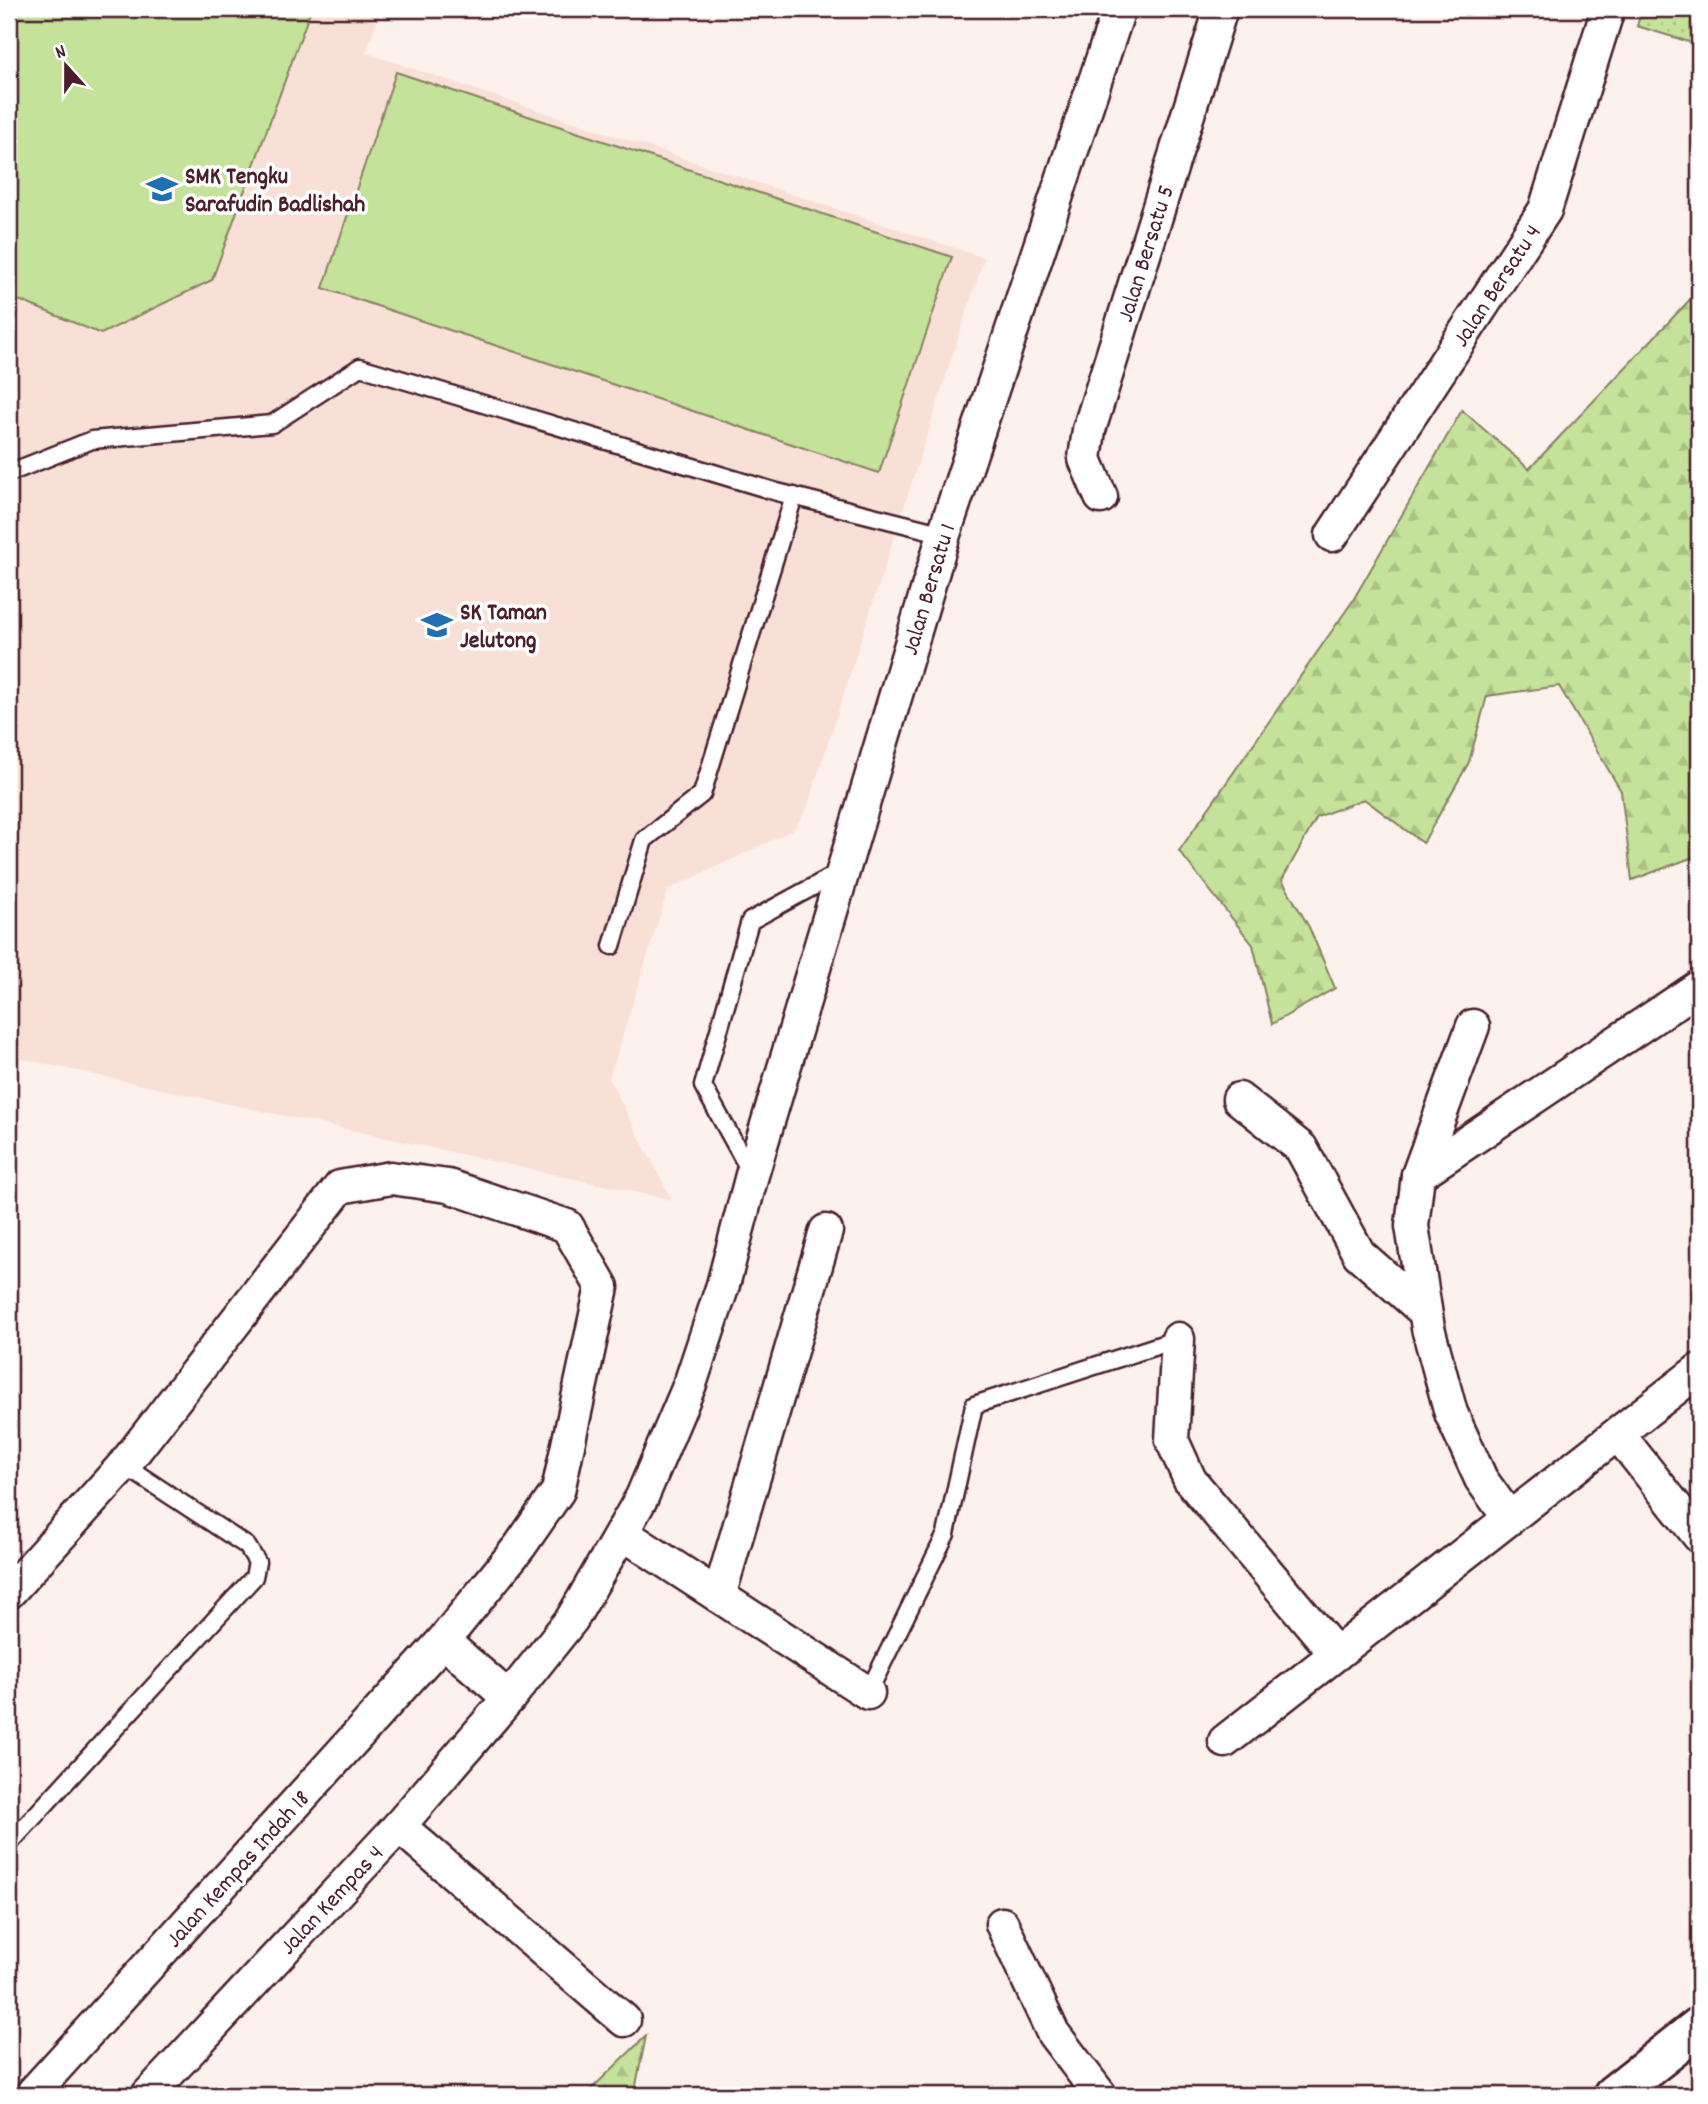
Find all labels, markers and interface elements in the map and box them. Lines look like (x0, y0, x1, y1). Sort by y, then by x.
north arrow (32, 32, 102, 102)
text: N (52, 39, 70, 68)
place label: SMK Tengku Sarafudin Badlishah (185, 161, 365, 223)
school or university icon: SMK Tengku Sarafudin Badlishah (145, 172, 179, 206)
street label: Jalan Bersatu 5 (1110, 181, 1185, 327)
street label: Jalan Bersatu 4 (1446, 218, 1551, 355)
street label: Jalan Bersatu 1 (895, 520, 966, 660)
place label: SK Taman Jelutong (460, 597, 547, 659)
school or university icon: SK Taman Jelutong (420, 608, 454, 642)
street label: Jalan Kempas Indah 18 (159, 1784, 319, 1956)
street label: Jalan Kempas 4 (273, 1838, 393, 1964)

